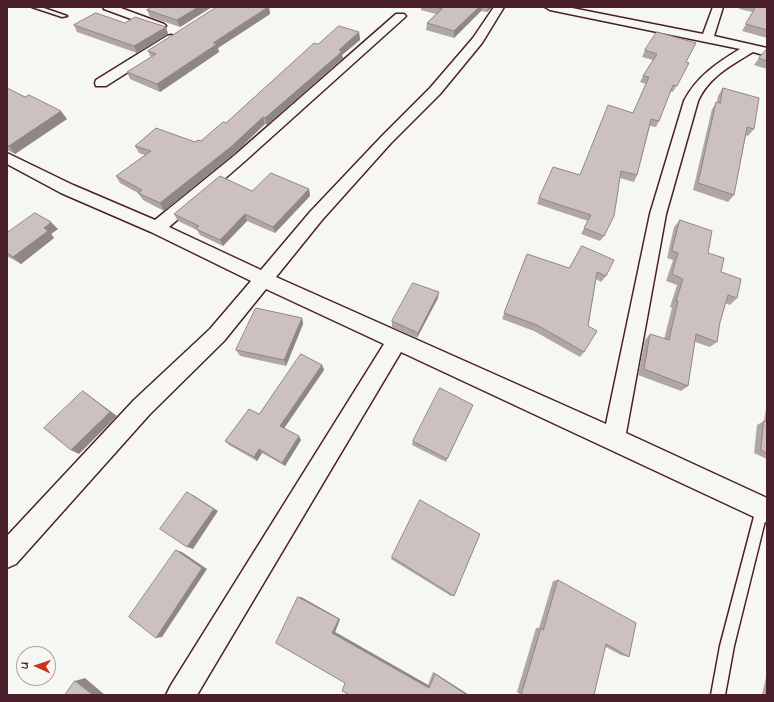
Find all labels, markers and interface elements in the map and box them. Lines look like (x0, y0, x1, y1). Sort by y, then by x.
north arrow (16, 646, 56, 686)
text: U (17, 662, 32, 669)

